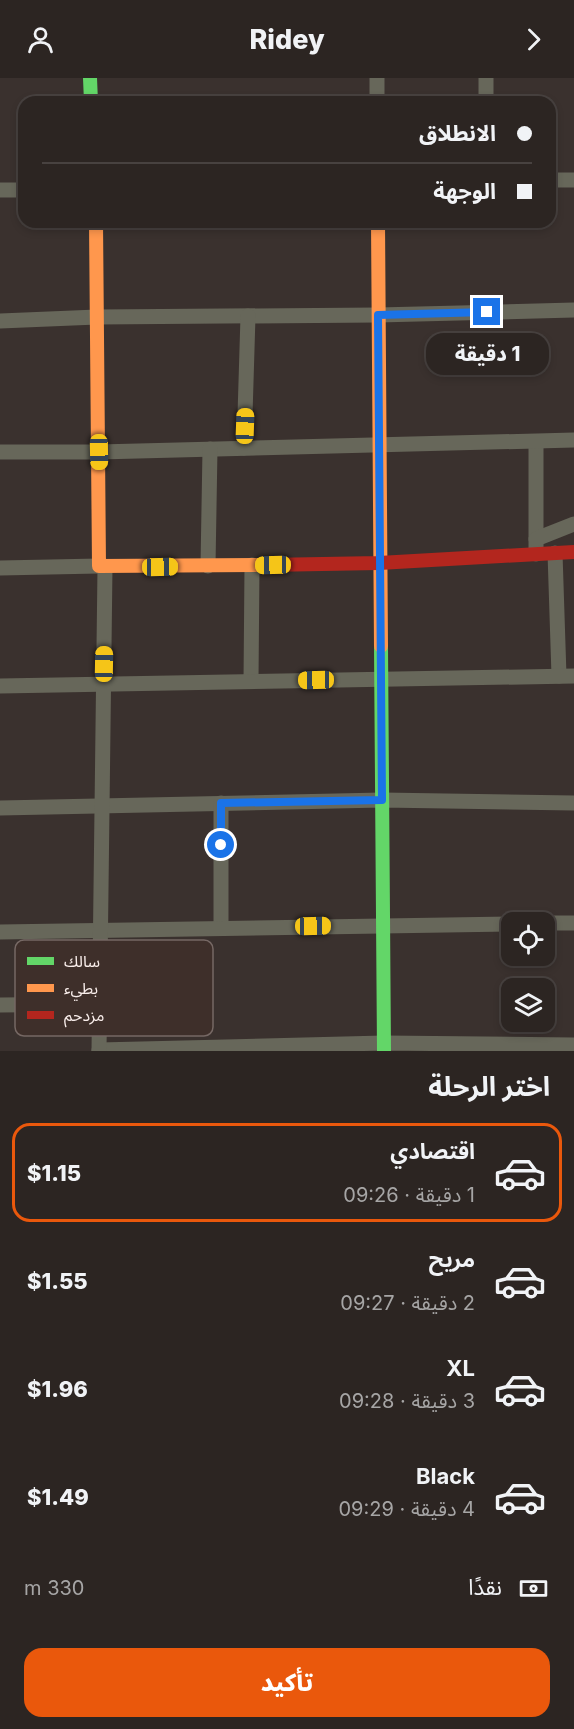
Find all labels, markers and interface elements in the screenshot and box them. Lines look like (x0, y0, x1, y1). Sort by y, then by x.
icon: person (24, 23, 57, 56)
text: Ridey (249, 23, 325, 56)
icon: forward (517, 23, 550, 56)
text: الانطلاق (419, 120, 496, 146)
text: الوجهة (433, 178, 496, 204)
route end (473, 298, 500, 325)
callout: 1 دقيقة (426, 333, 548, 375)
text: 1 دقيقة (455, 342, 520, 366)
car (235, 408, 255, 444)
car (90, 434, 108, 470)
car (255, 556, 291, 574)
car (142, 558, 178, 576)
car (95, 646, 113, 682)
car (298, 671, 334, 689)
route start (207, 831, 234, 858)
map controls (501, 912, 555, 1032)
button: locate (501, 912, 555, 966)
car (295, 917, 331, 935)
legend (15, 940, 213, 1036)
text: سالك (64, 951, 100, 971)
text: بطيء (64, 978, 98, 1001)
button: layers (501, 978, 555, 1032)
text: مزدحم (64, 1005, 104, 1028)
text: اختر الرحلة (428, 1070, 550, 1103)
text: اقتصادي (390, 1138, 475, 1164)
icon: car (493, 1146, 547, 1200)
text: $1.15 (27, 1160, 81, 1186)
text: 1 دقيقة · 09:26 (343, 1183, 475, 1207)
text: مريح (429, 1246, 475, 1272)
icon: car (493, 1254, 547, 1308)
text: $1.55 (27, 1268, 88, 1294)
text: 2 دقيقة · 09:27 (340, 1291, 475, 1315)
text: XL (446, 1355, 475, 1381)
icon: car (493, 1362, 547, 1416)
text: $1.96 (27, 1376, 88, 1402)
text: 3 دقيقة · 09:28 (339, 1389, 475, 1413)
text: Black (416, 1463, 475, 1489)
icon: car (493, 1470, 547, 1524)
text: $1.49 (27, 1484, 89, 1510)
text: 4 دقيقة · 09:29 (338, 1497, 475, 1521)
icon: cash (517, 1572, 550, 1605)
text: نقدًا (468, 1574, 502, 1600)
text: 330 m (24, 1576, 84, 1600)
button: تأكيد (24, 1648, 550, 1717)

